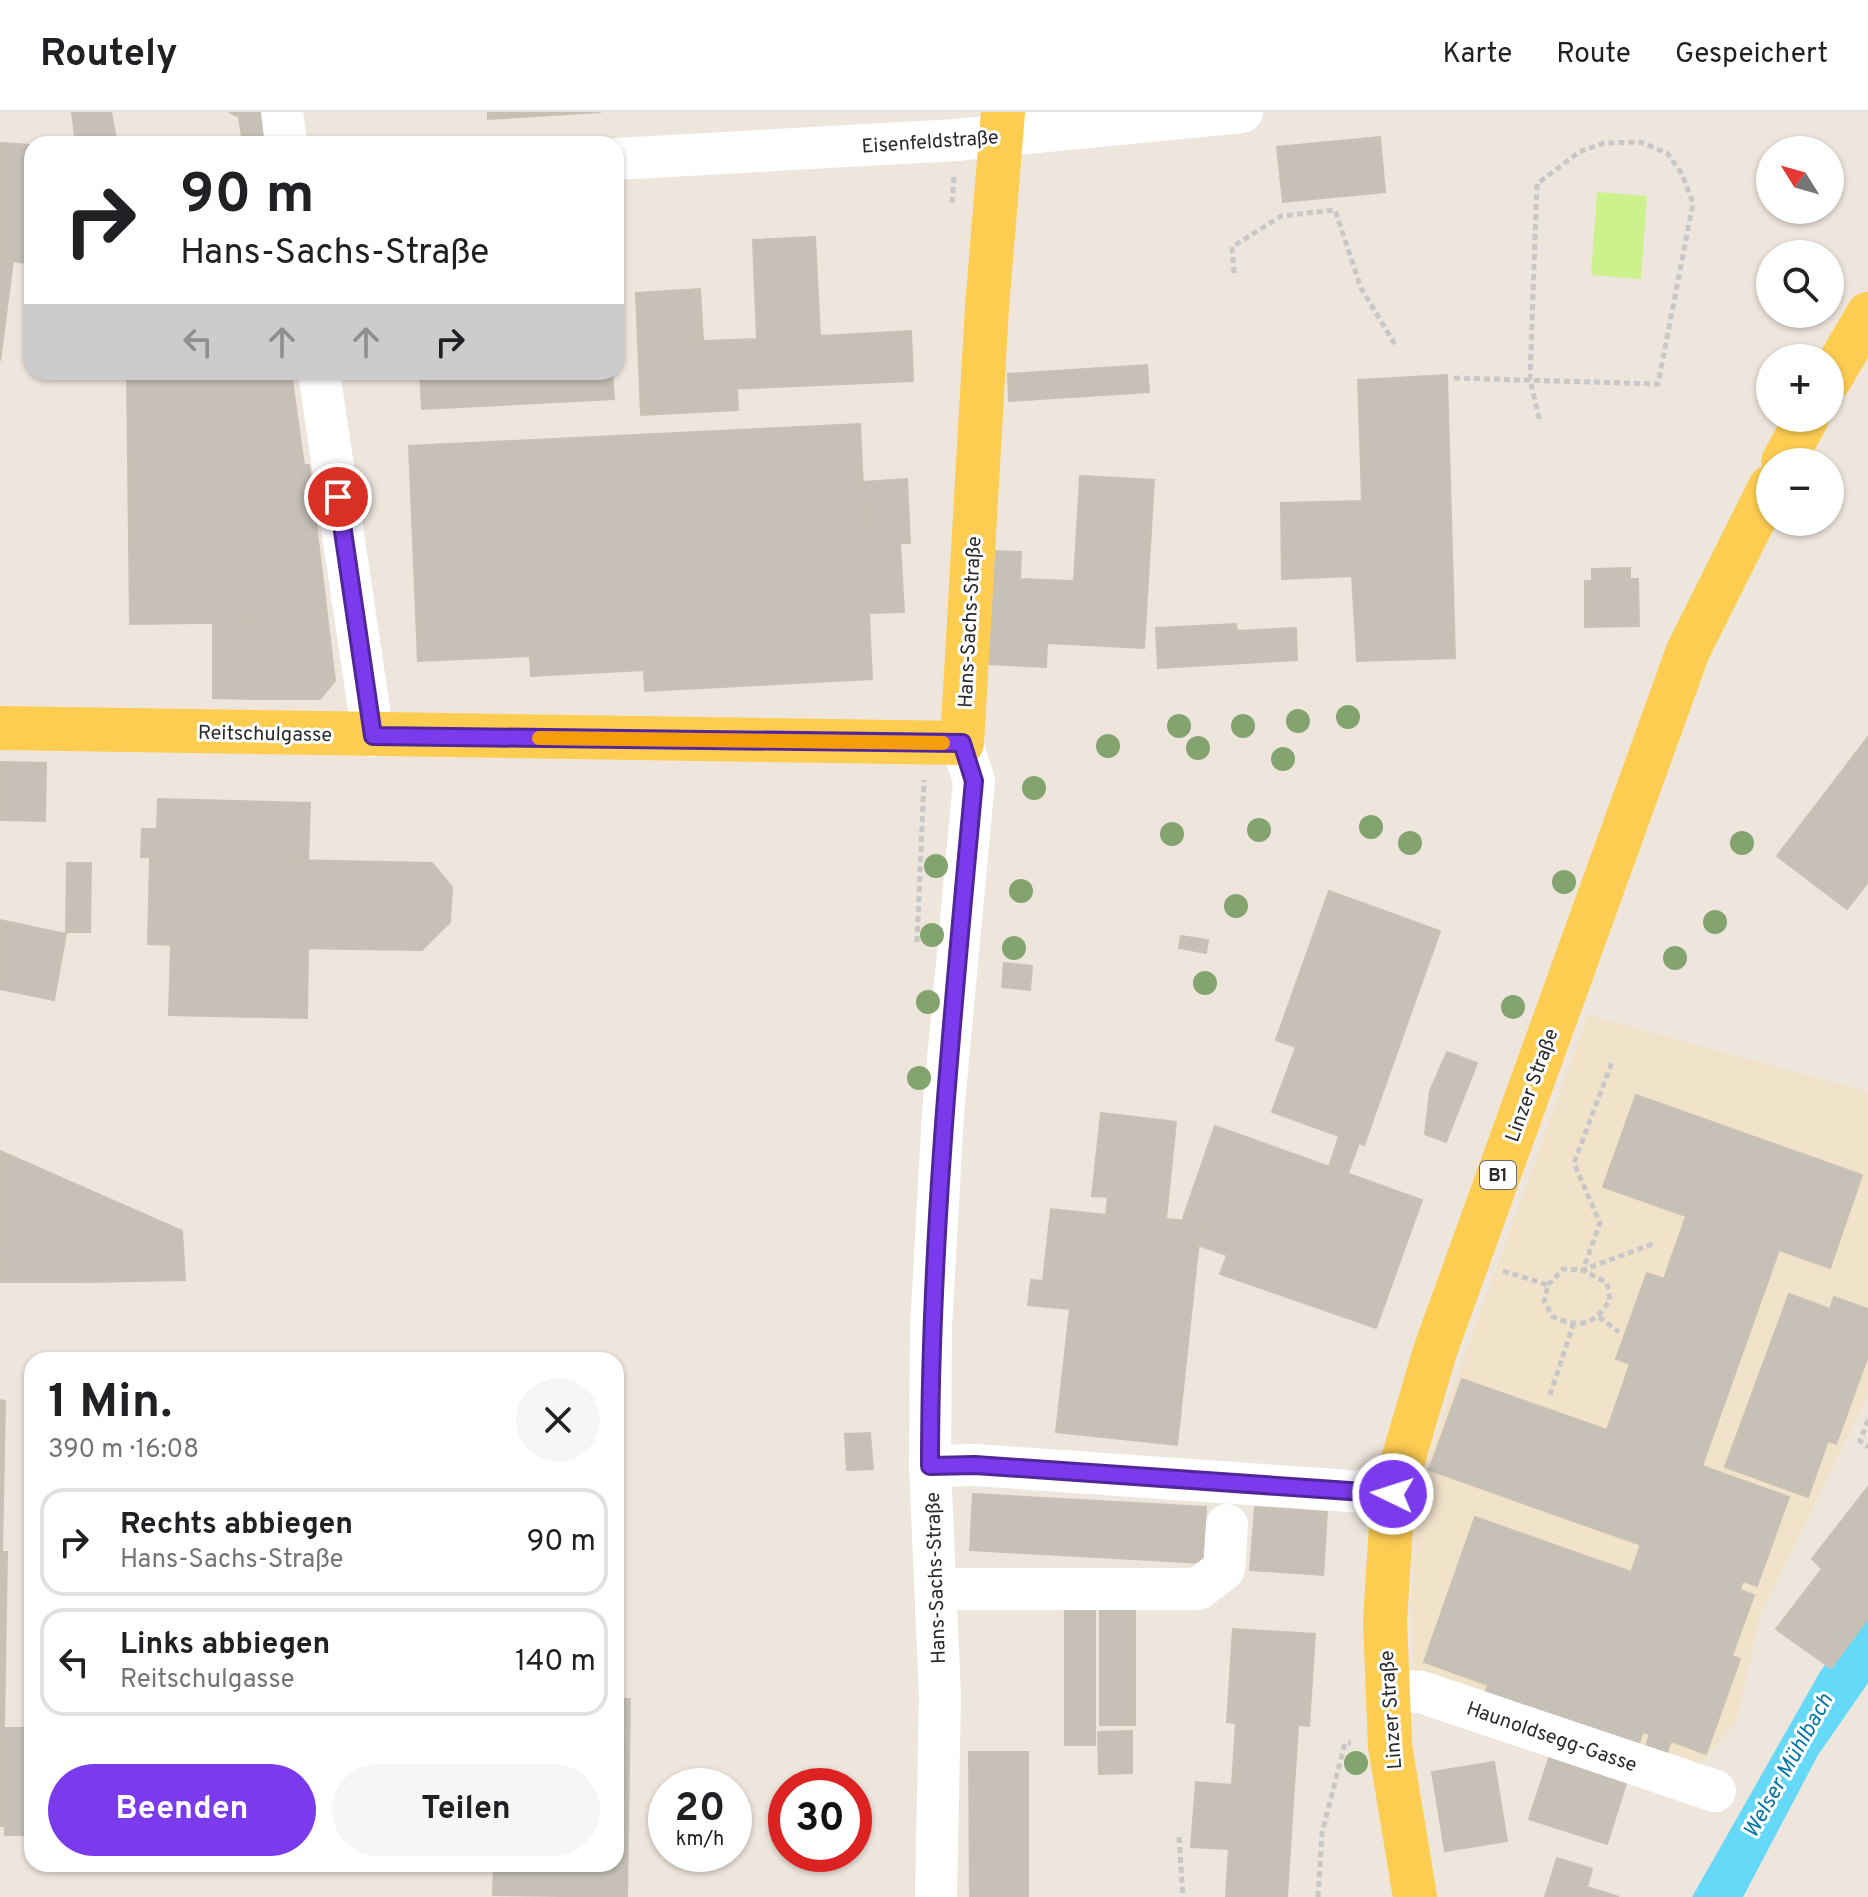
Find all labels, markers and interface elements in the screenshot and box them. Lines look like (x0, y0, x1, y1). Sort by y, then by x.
text: Routely (40, 31, 178, 80)
text: Karte (1442, 37, 1512, 73)
text: Route (1556, 37, 1631, 73)
text: Gespeichert (1675, 37, 1828, 73)
street label: Eisenfeldstraße (861, 125, 1000, 161)
north arrow (1756, 136, 1844, 224)
map controls (1756, 136, 1844, 536)
text: 90 m (180, 162, 315, 232)
icon: right (48, 168, 152, 272)
text: Hans-Sachs-Straße (180, 231, 490, 277)
button: search (1756, 240, 1844, 328)
icon: left (176, 320, 220, 364)
icon: ahead (260, 320, 304, 364)
icon: ahead (344, 320, 388, 364)
icon: right (428, 320, 472, 364)
button: + (1756, 344, 1844, 432)
button: − (1756, 448, 1844, 536)
pin (304, 463, 372, 531)
icon: arrive (316, 475, 360, 519)
street label: Hans-Sachs-Straße (954, 536, 988, 709)
street label: Reitschulgasse (198, 721, 332, 749)
street label: Linzer Straße (1500, 1025, 1565, 1146)
road number: B1 (1480, 1161, 1516, 1189)
text: 1 Min. (48, 1374, 172, 1434)
button: close (516, 1378, 600, 1462)
text: 390 m · 16:08 (48, 1434, 199, 1467)
position arrow (1351, 1452, 1435, 1536)
street label: Hans-Sachs-Straße (921, 1492, 953, 1664)
text: Rechts abbiegen (120, 1507, 353, 1544)
icon: right (52, 1520, 96, 1564)
text: 90 m (527, 1524, 596, 1561)
text: Hans-Sachs-Straße (120, 1544, 344, 1577)
text: Links abbiegen (120, 1627, 330, 1664)
icon: left (52, 1640, 96, 1684)
text: 140 m (515, 1644, 596, 1681)
street label: Linzer Straße (1375, 1650, 1409, 1770)
text: Reitschulgasse (120, 1664, 294, 1697)
water label: Welser Mühlbach (1738, 1689, 1840, 1843)
street label: Haunoldsegg-Gasse (1463, 1696, 1640, 1779)
button: Beenden (48, 1764, 316, 1856)
button: Teilen (332, 1764, 600, 1856)
speed limit sign: 30 (768, 1768, 872, 1872)
text: 20 (675, 1785, 725, 1835)
text: km/h (676, 1827, 724, 1853)

